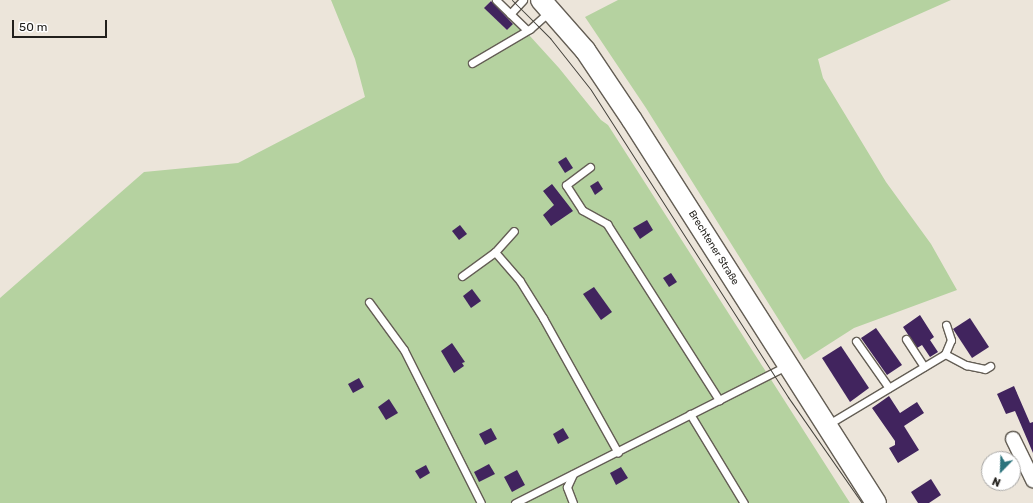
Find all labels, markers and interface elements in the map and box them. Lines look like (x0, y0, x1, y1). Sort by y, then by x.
scale bar (14, 12, 109, 38)
text: 50 m (19, 20, 47, 34)
street label: Brechtener Straße (685, 208, 741, 288)
north arrow (981, 451, 1021, 491)
text: N (990, 474, 1003, 489)

